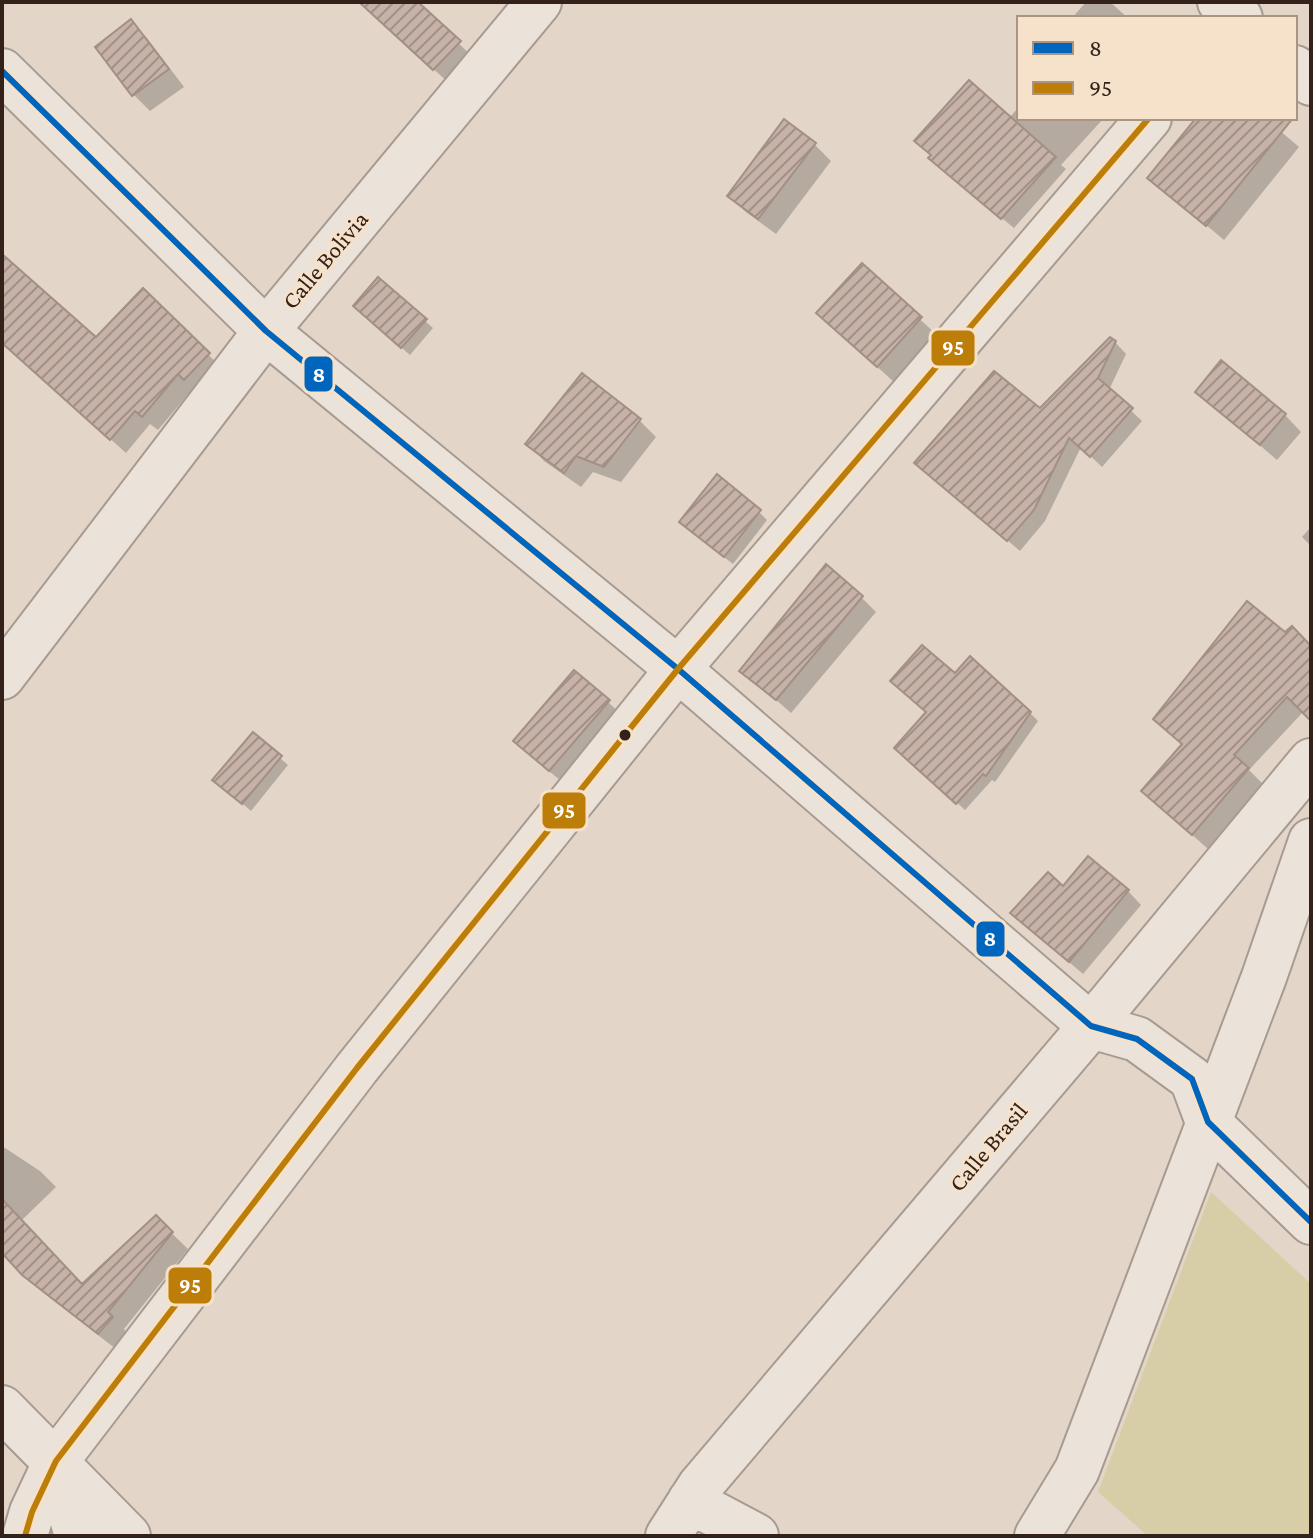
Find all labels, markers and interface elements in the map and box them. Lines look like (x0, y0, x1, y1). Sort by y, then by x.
legend (1017, 16, 1297, 120)
text: 8 (1089, 34, 1102, 61)
text: 95 (1089, 74, 1112, 101)
street label: Calle Bolivia (276, 205, 373, 314)
line badge: 95 (930, 329, 976, 367)
text: 95 (942, 335, 964, 360)
line badge: 8 (303, 355, 334, 393)
text: 8 (313, 362, 325, 387)
unlabelled marker (617, 727, 633, 743)
line badge: 95 (541, 791, 587, 830)
text: 95 (553, 798, 575, 823)
line badge: 8 (975, 920, 1006, 958)
text: 8 (984, 926, 996, 951)
street label: Calle Brasil (943, 1097, 1032, 1196)
line badge: 95 (167, 1266, 213, 1305)
text: 95 (179, 1273, 201, 1298)

